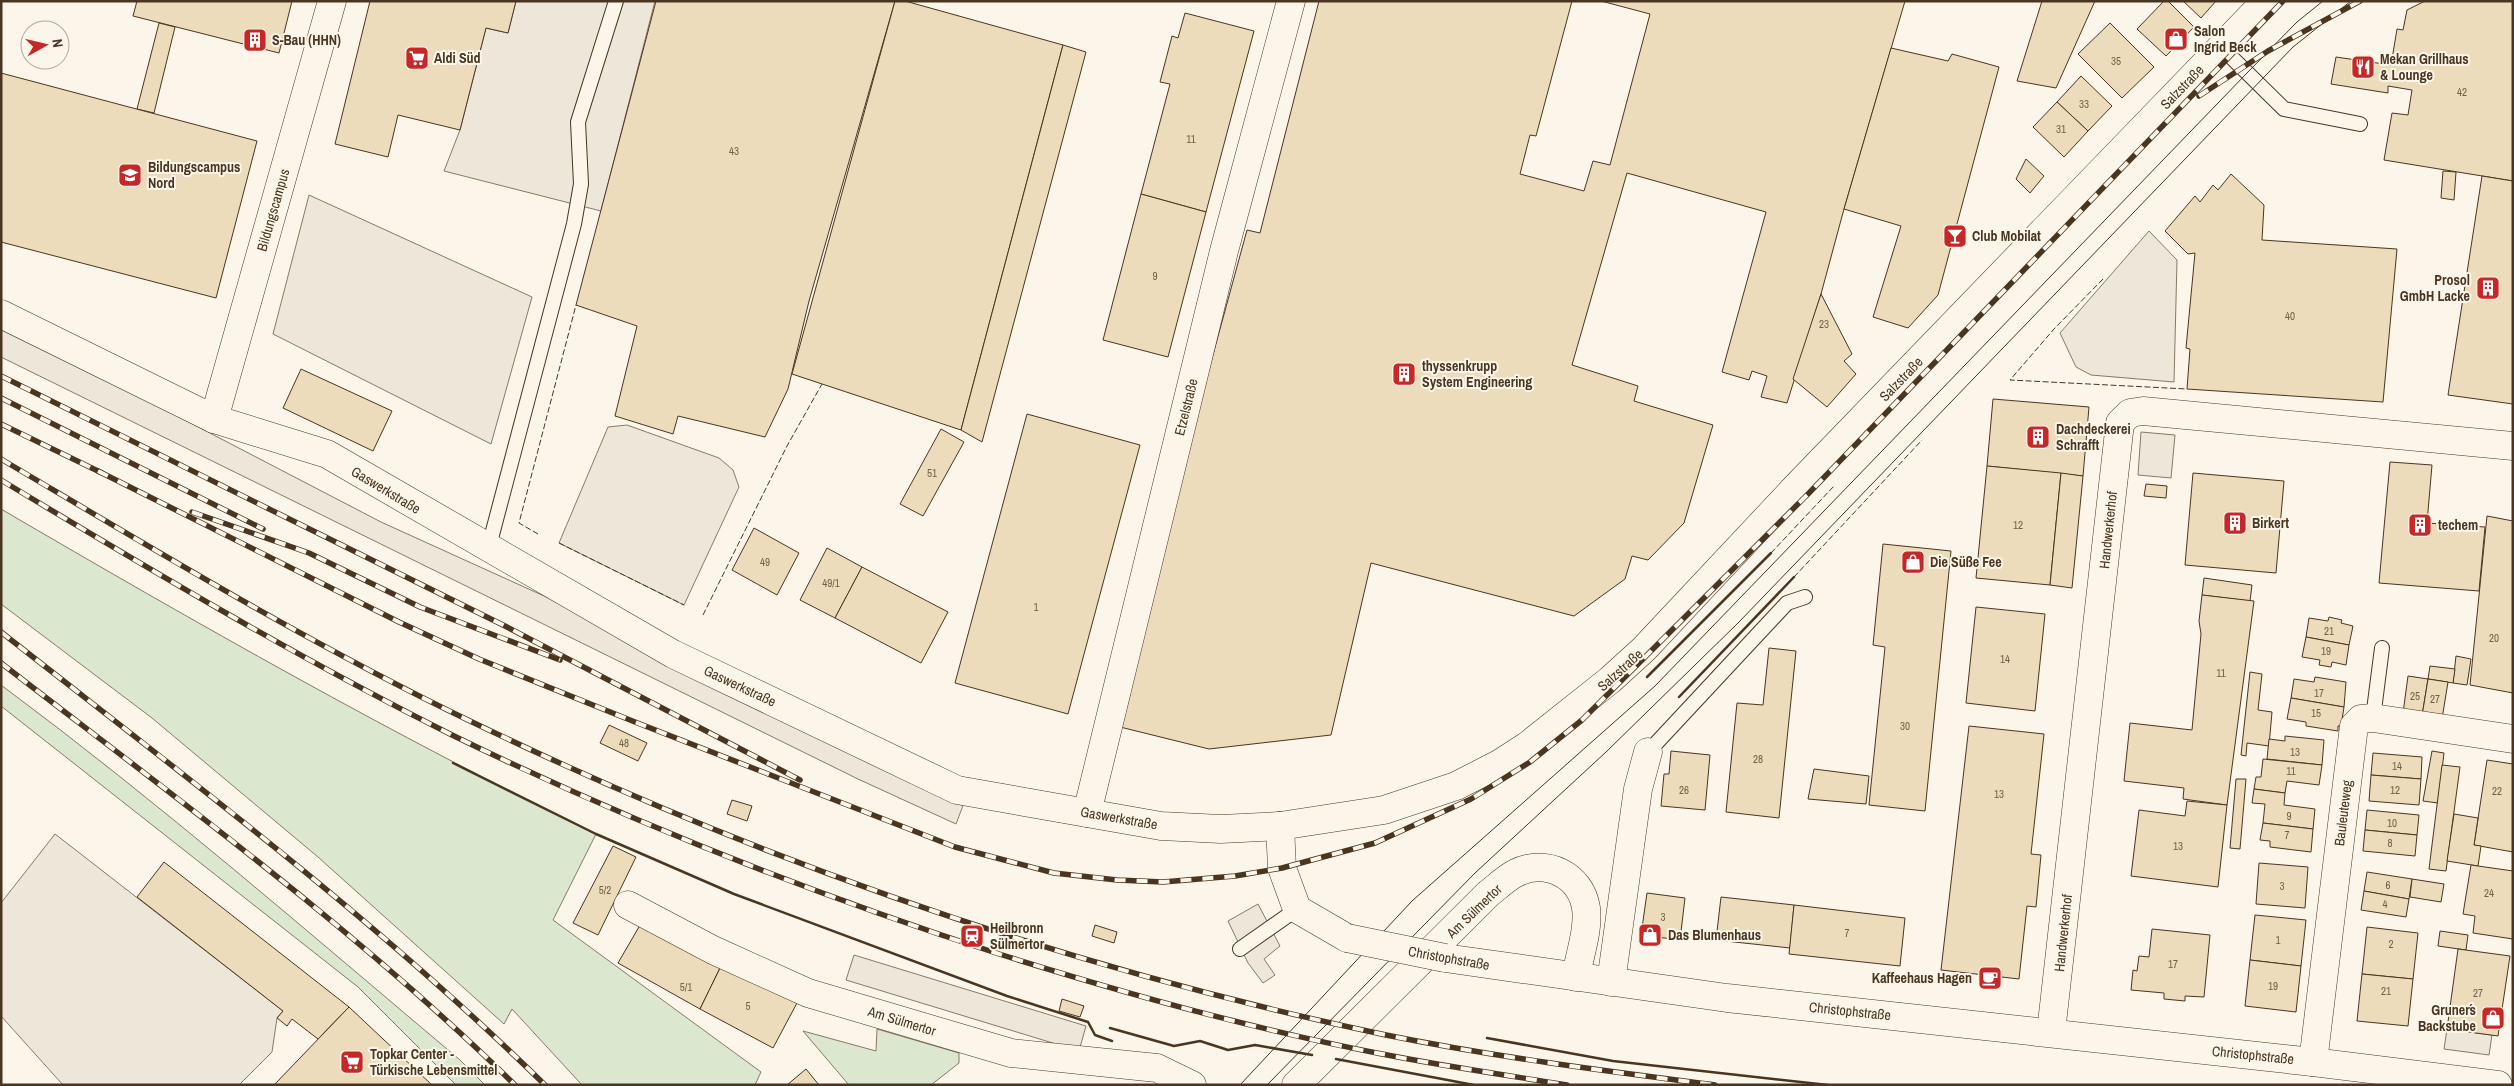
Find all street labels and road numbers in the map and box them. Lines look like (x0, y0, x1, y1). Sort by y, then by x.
street label: Salzstraße (2156, 61, 2208, 113)
street label: Bildungscampus (253, 166, 293, 253)
street label: Salzstraße (1875, 353, 1927, 405)
street label: Etzelstraße (1170, 377, 1202, 437)
street label: Gaswerkstraße (348, 462, 424, 518)
street label: Handwerkerhof (2095, 490, 2121, 570)
street label: Salzstraße (1594, 645, 1646, 695)
street label: Gaswerkstraße (701, 661, 779, 711)
street label: Bauleuteweg (2330, 778, 2356, 847)
street label: Gaswerkstraße (1079, 802, 1159, 834)
street label: Am Sülmertor (1442, 880, 1506, 943)
street label: Handwerkerhof (2050, 893, 2076, 973)
street label: Christophstraße (1407, 942, 1491, 974)
street label: Christophstraße (1808, 998, 1892, 1024)
street label: Am Sülmertor (865, 1002, 938, 1040)
street label: Christophstraße (2211, 1042, 2295, 1068)

